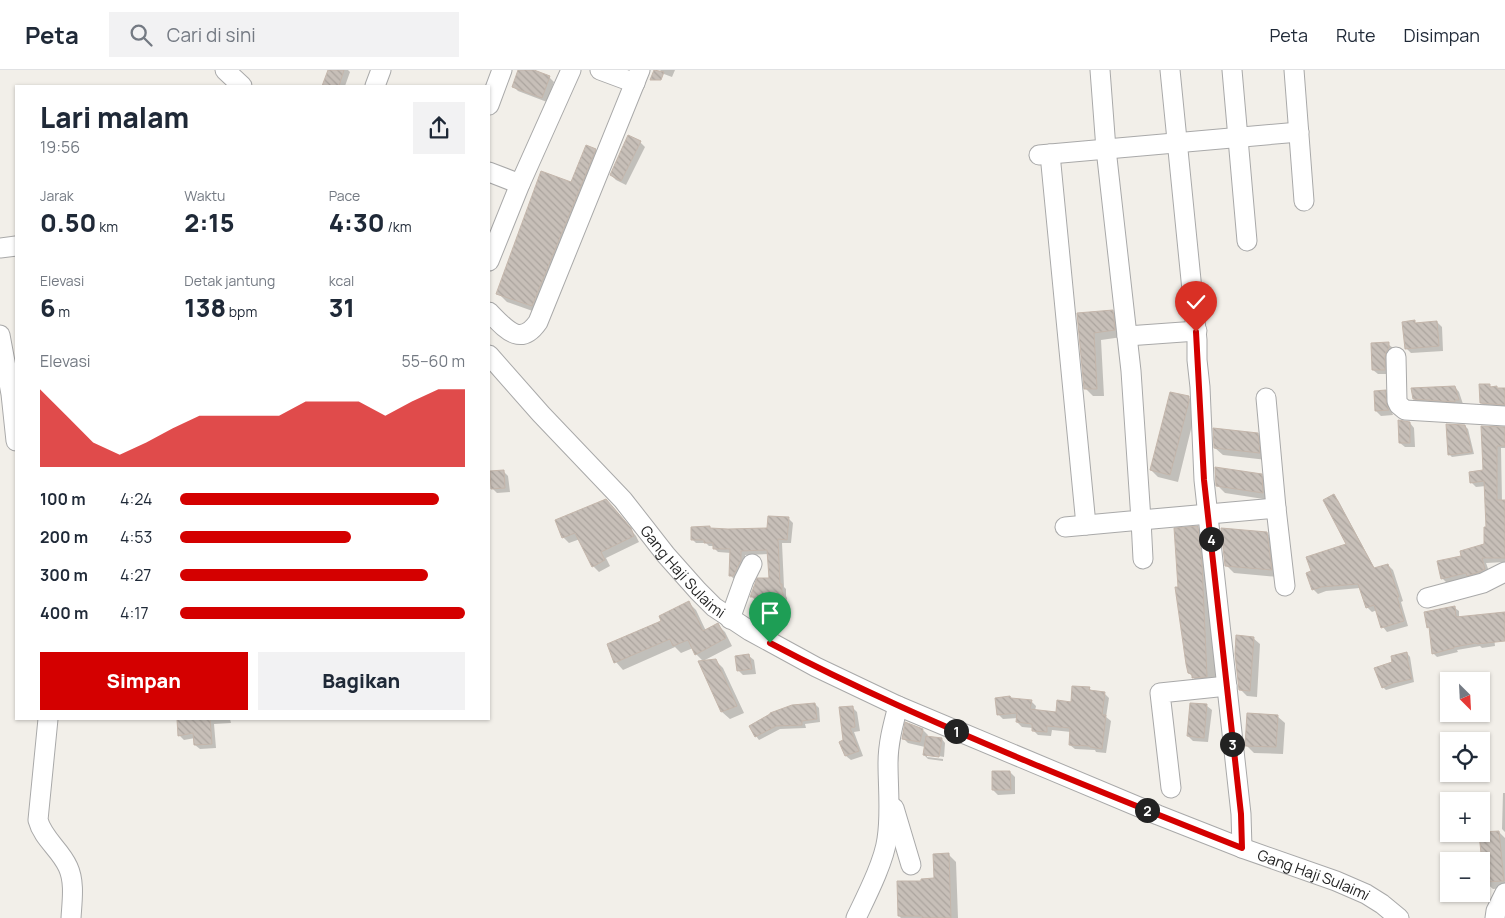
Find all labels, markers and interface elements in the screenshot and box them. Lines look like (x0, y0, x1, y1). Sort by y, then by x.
search box (109, 12, 459, 57)
text: Peta (25, 18, 79, 51)
icon: search (127, 21, 155, 49)
text: Cari di sini (167, 22, 256, 48)
text: Peta (1269, 23, 1308, 47)
text: Rute (1336, 23, 1375, 47)
text: Disimpan (1403, 23, 1480, 47)
text: Lari malam (40, 98, 189, 136)
button: share (413, 102, 465, 154)
text: 19:56 (40, 136, 80, 158)
text: Jarak (40, 186, 74, 205)
text: Waktu (184, 186, 225, 205)
text: Pace (329, 186, 360, 205)
text: 0.50 (40, 205, 96, 240)
text: 2:15 (184, 205, 234, 240)
text: 4:30 (329, 205, 385, 240)
text: km (96, 217, 118, 236)
text: /km (385, 217, 412, 236)
text: Elevasi (40, 271, 84, 290)
text: Detak jantung (184, 271, 275, 290)
text: kcal (329, 271, 354, 290)
pin (1175, 281, 1217, 332)
icon: check (1182, 288, 1210, 316)
text: 6 (40, 290, 56, 325)
text: 138 (184, 290, 226, 325)
text: 31 (329, 290, 355, 325)
text: m (56, 302, 70, 321)
text: bpm (226, 302, 257, 321)
text: Elevasi (40, 350, 91, 372)
text: 55–60 m (401, 350, 465, 372)
text: 100 m (40, 488, 86, 510)
text: 4:24 (120, 488, 152, 510)
street label: Gang Haji Sulaimi (636, 521, 730, 622)
text: 200 m (40, 526, 88, 548)
text: 4:53 (120, 526, 152, 548)
pin: 4 (1198, 526, 1224, 552)
text: 4 (1207, 530, 1216, 549)
text: 300 m (40, 564, 88, 586)
text: 4:27 (120, 564, 151, 586)
pin (749, 592, 791, 643)
icon: arrive (756, 599, 784, 627)
text: 400 m (40, 602, 88, 624)
text: 4:17 (120, 602, 149, 624)
button: Simpan (40, 652, 248, 710)
button: Bagikan (258, 652, 465, 710)
north arrow (1440, 672, 1490, 722)
map controls (1440, 672, 1490, 902)
pin: 1 (944, 718, 968, 744)
text: 1 (953, 722, 960, 741)
pin: 3 (1220, 732, 1244, 756)
button: locate (1440, 732, 1490, 782)
text: 3 (1228, 735, 1237, 754)
button: + (1440, 792, 1490, 842)
pin: 2 (1134, 798, 1160, 822)
text: 2 (1143, 801, 1152, 820)
street label: Gang Haji Sulaimi (1255, 844, 1374, 905)
button: − (1440, 852, 1490, 902)

